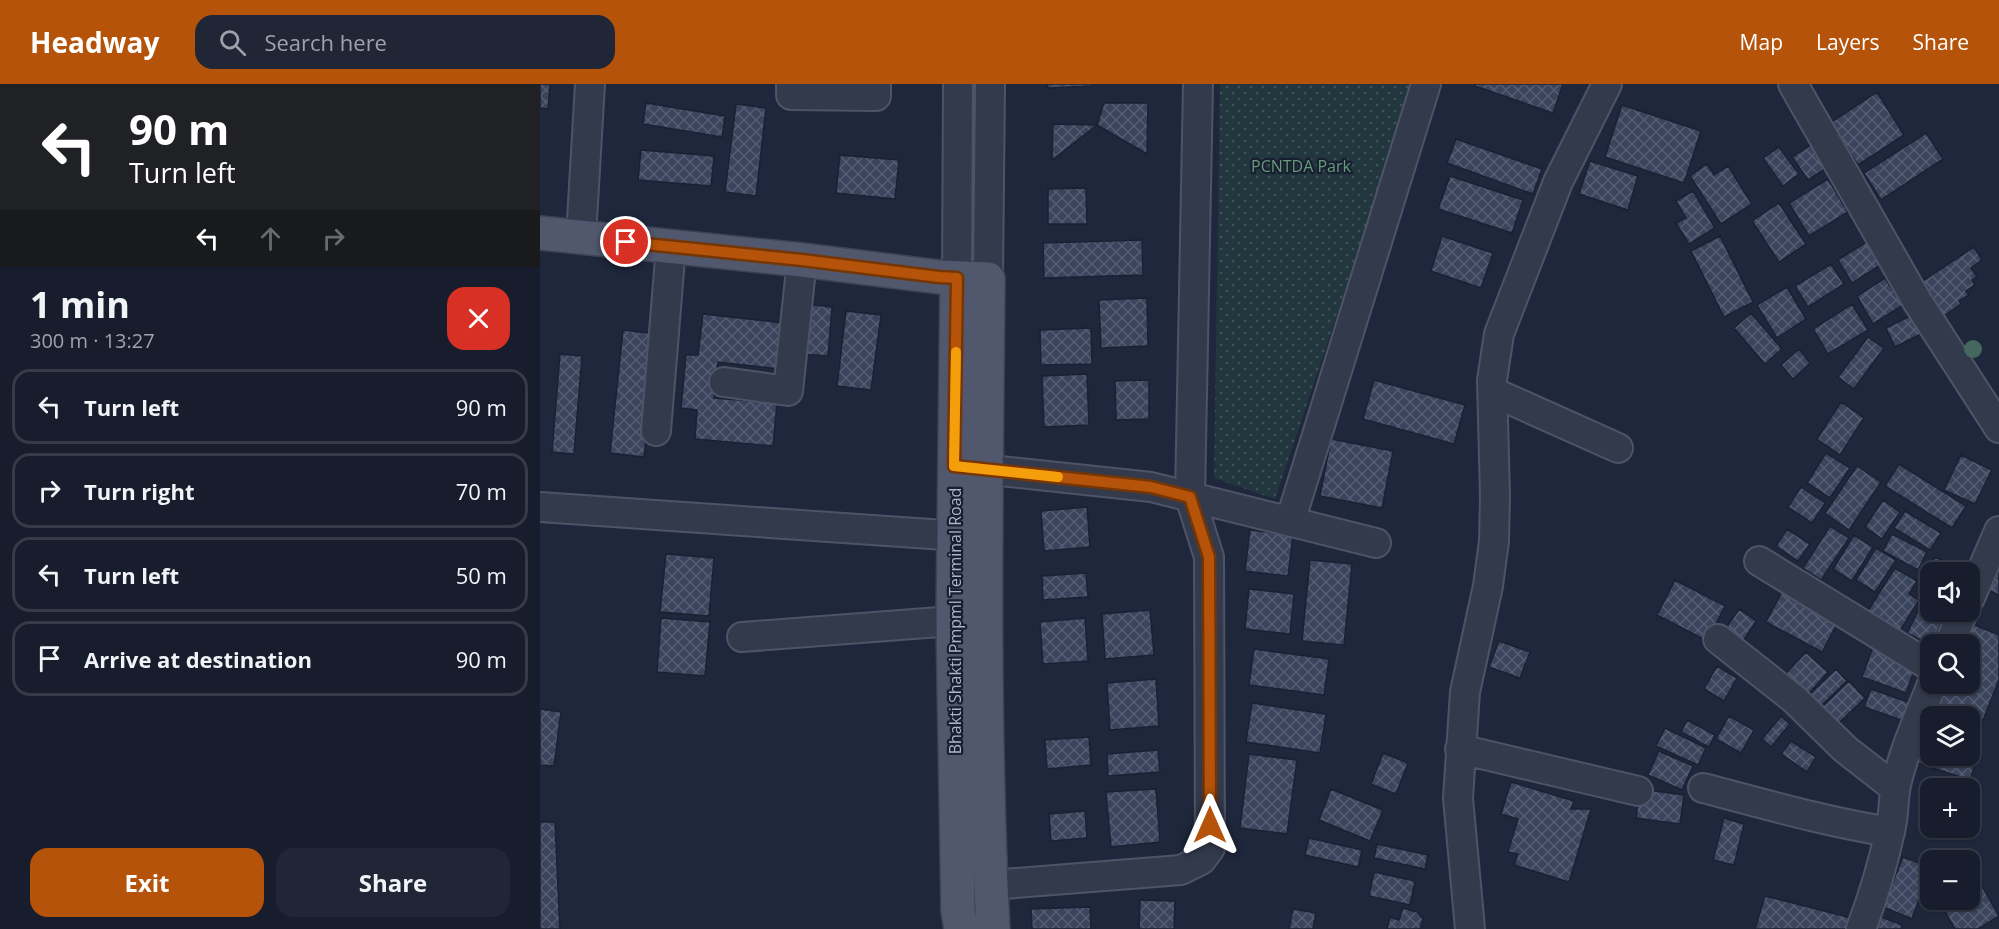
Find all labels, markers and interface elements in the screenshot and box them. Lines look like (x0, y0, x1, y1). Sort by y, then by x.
search box (195, 15, 615, 69)
text: Headway (30, 23, 159, 61)
icon: search (216, 26, 249, 59)
text: Search here (264, 27, 387, 57)
text: Map (1740, 28, 1783, 56)
text: Layers (1816, 28, 1880, 56)
text: Share (1913, 28, 1969, 56)
text: 90 m (129, 100, 229, 157)
icon: left (30, 108, 108, 186)
text: Turn left (129, 154, 236, 191)
park label: PCNTDA Park (1251, 155, 1352, 177)
pin (600, 216, 651, 267)
icon: left (191, 222, 224, 255)
icon: ahead (254, 222, 287, 255)
icon: right (317, 222, 350, 255)
icon: arrive (609, 225, 642, 258)
text: 1 min (30, 280, 130, 329)
button: close (447, 287, 510, 350)
text: 300 m · 13:27 (30, 327, 155, 354)
icon: left (33, 390, 66, 423)
text: Turn left (84, 392, 179, 422)
text: 90 m (456, 392, 507, 422)
icon: right (33, 474, 66, 507)
text: Turn right (84, 476, 195, 506)
text: 70 m (456, 476, 507, 506)
street label: Bhakti Shakti Pmpml Terminal Road (944, 488, 966, 754)
icon: left (33, 558, 66, 591)
text: Turn left (84, 560, 179, 590)
text: 50 m (456, 560, 507, 590)
map controls (1920, 562, 1980, 910)
button: sound (1920, 562, 1980, 622)
button: search (1920, 634, 1980, 694)
icon: arrive (33, 642, 66, 675)
text: Arrive at destination (84, 644, 312, 674)
text: 90 m (456, 644, 507, 674)
button: layers (1920, 706, 1980, 766)
button: + (1920, 778, 1980, 838)
position arrow (1178, 793, 1242, 857)
button: Exit (30, 848, 264, 917)
button: Share (276, 848, 510, 917)
button: − (1920, 850, 1980, 910)

